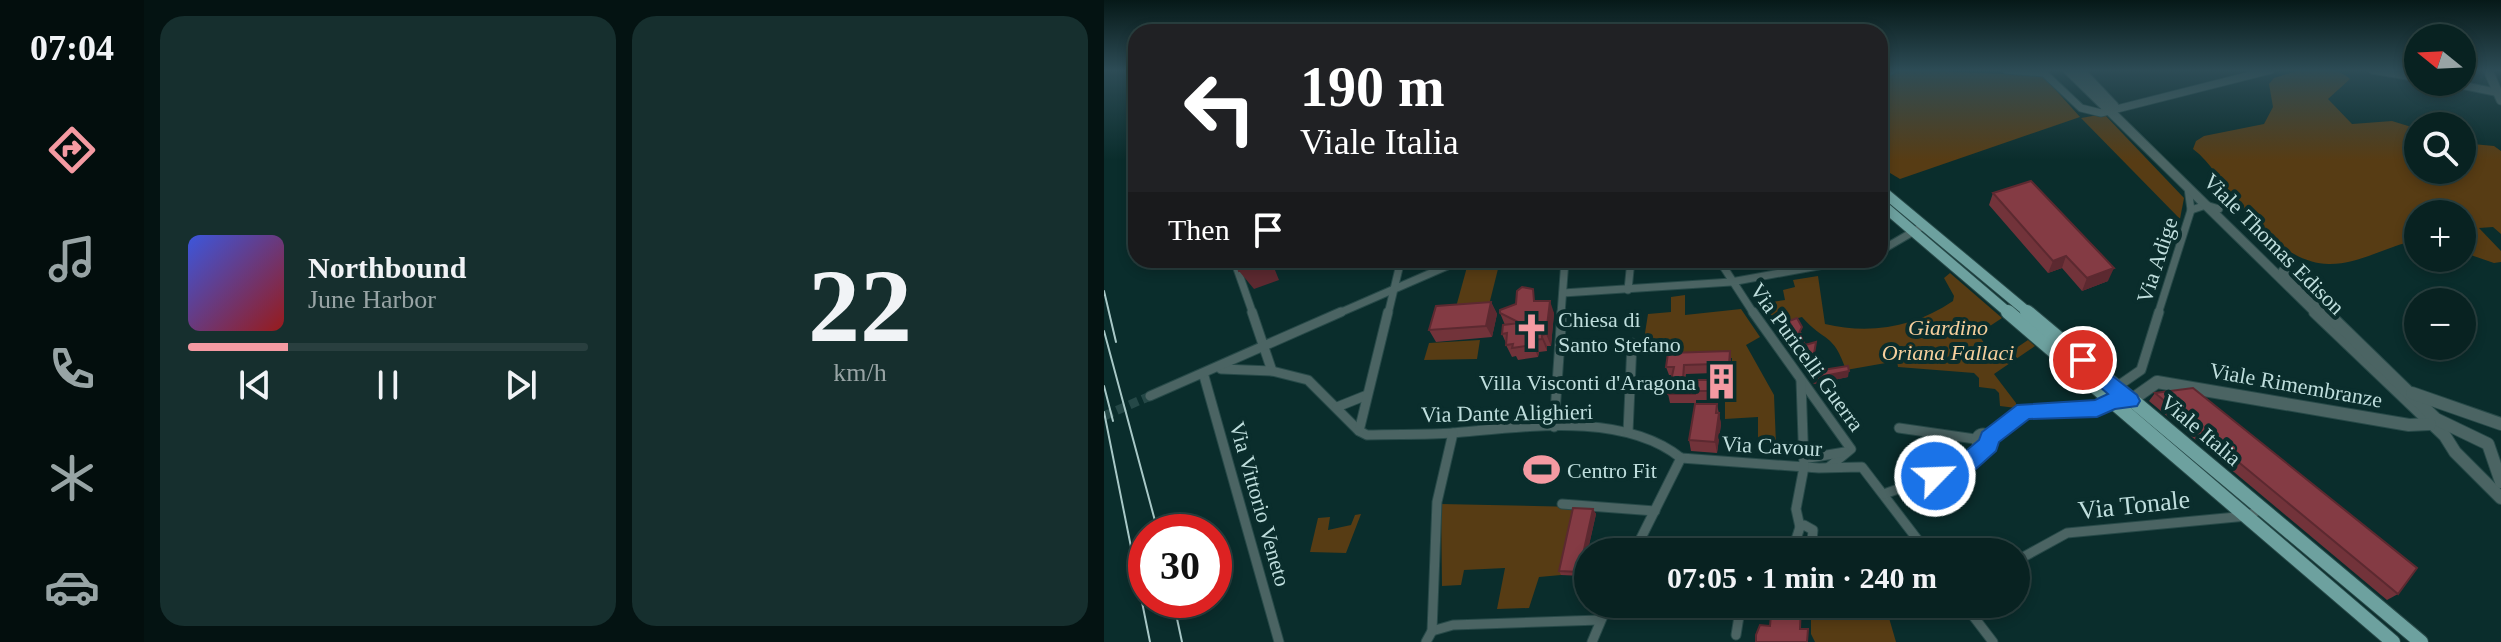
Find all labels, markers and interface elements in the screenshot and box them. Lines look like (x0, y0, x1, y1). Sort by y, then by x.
north arrow (2404, 24, 2476, 96)
map controls (2404, 24, 2476, 360)
text: 07:04 (30, 28, 114, 68)
icon: left (1168, 56, 1272, 160)
text: 190 m (1300, 56, 1445, 118)
button: search (2404, 112, 2476, 184)
icon: directions (44, 122, 100, 178)
text: Viale Italia (1300, 122, 1459, 162)
street label: Viale Thomas Edison (2198, 168, 2350, 320)
button: + (2404, 200, 2476, 272)
icon: arrive (1246, 208, 1290, 252)
text: Then (1168, 213, 1230, 246)
street label: Via Adige (2131, 214, 2183, 306)
icon: music (44, 231, 100, 287)
text: 22 (808, 248, 912, 363)
text: Northbound (308, 251, 466, 284)
street label: Via Puricelli Guerra (1745, 278, 1869, 436)
text: June Harbor (308, 285, 436, 314)
button: − (2404, 288, 2476, 360)
place label: Chiesa di Santo Stefano (1558, 307, 1681, 357)
church icon: Chiesa di Santo Stefano (1513, 313, 1551, 351)
park label: Giardino Oriana Fallaci (1882, 315, 2014, 365)
pin (2049, 326, 2117, 394)
icon: arrive (2061, 338, 2105, 382)
icon: phone (44, 341, 100, 397)
street label: Viale Rimembranze (2208, 357, 2384, 413)
text: km/h (833, 358, 887, 387)
icon: previous (233, 363, 277, 407)
icon: pause (366, 363, 410, 407)
icon: next (499, 363, 543, 407)
building icon: Villa Visconti d'Aragona (1703, 363, 1741, 401)
place label: Villa Visconti d'Aragona (1479, 370, 1696, 395)
street label: Viale Italia (2156, 389, 2246, 471)
street label: Via Dante Alighieri (1421, 399, 1593, 427)
street label: Via Vittorio Veneto (1225, 419, 1295, 589)
street label: Via Cavour (1721, 431, 1824, 461)
position arrow (1893, 434, 1977, 518)
icon: climate (44, 450, 100, 506)
sports icon: Centro Fit (1522, 451, 1560, 489)
place label: Centro Fit (1567, 458, 1657, 483)
street label: Via Tonale (2077, 485, 2191, 525)
speed limit sign: 30 (1128, 514, 1232, 618)
icon: car (44, 559, 100, 615)
text: 07:05 · 1 min · 240 m (1667, 561, 1937, 594)

